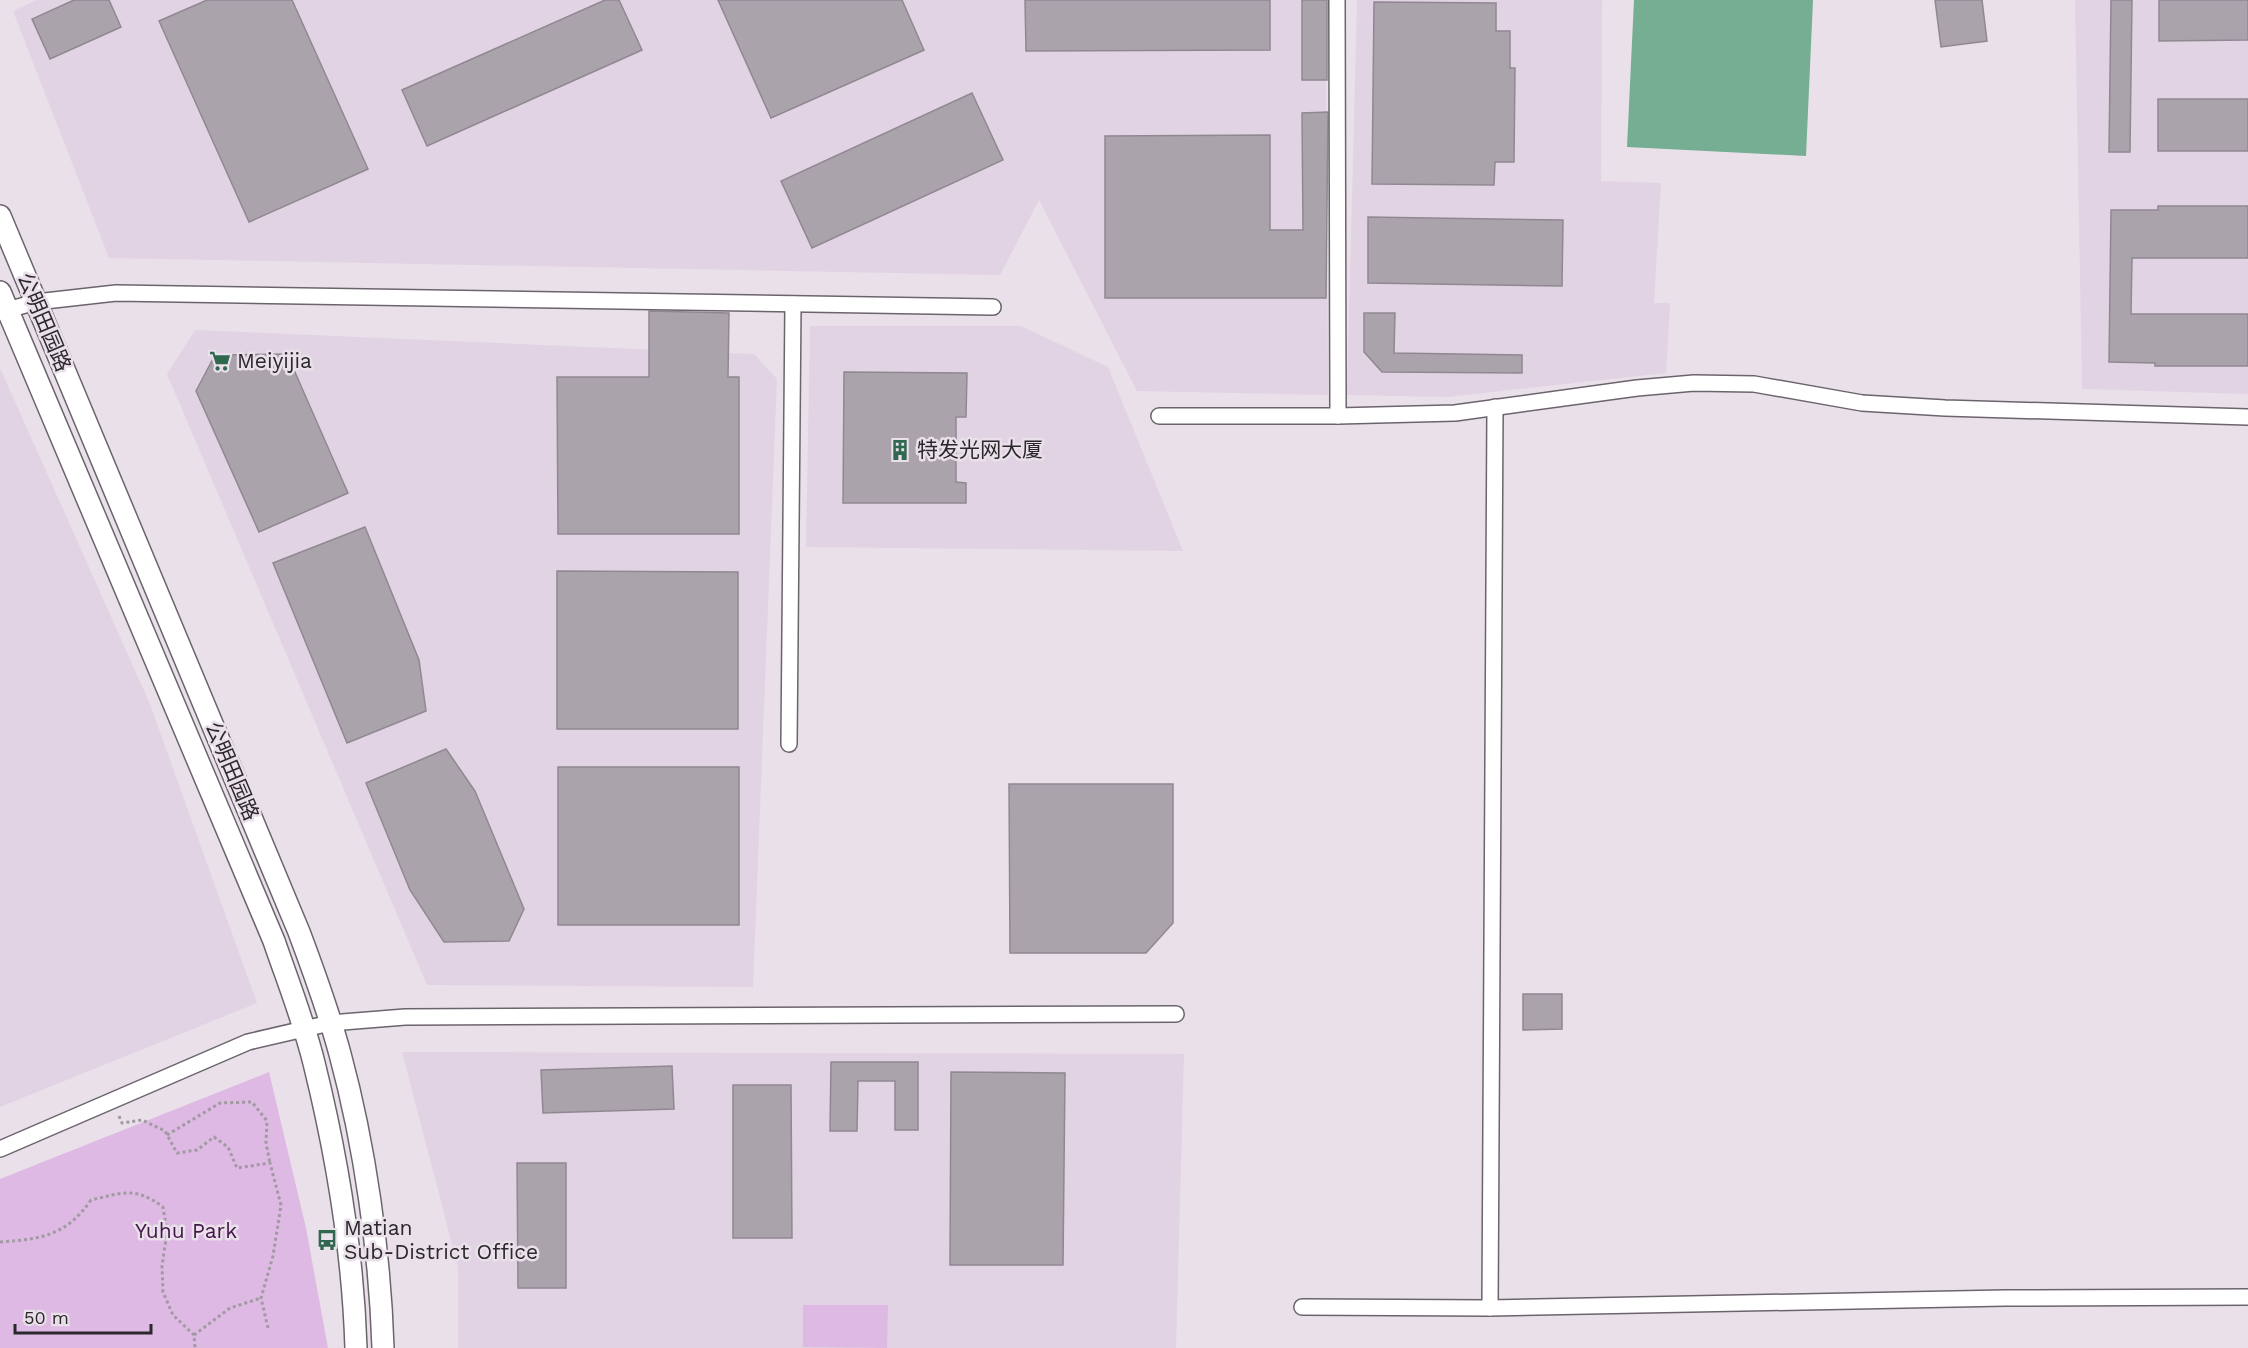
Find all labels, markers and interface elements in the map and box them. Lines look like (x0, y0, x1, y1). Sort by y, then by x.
street label: 公明田园路 (12, 269, 76, 375)
place label: Meiyijia (237, 348, 312, 373)
supermarket icon: Meiyijia (208, 349, 232, 373)
place label: 特发光网大厦 (917, 437, 1043, 462)
building icon: 特发光网大厦 (888, 438, 912, 462)
street label: 公明田园路 (200, 718, 264, 824)
place label: Matian Sub-District Office (344, 1215, 538, 1264)
park label: Yuhu Park (135, 1218, 237, 1243)
bus stop icon: Matian Sub-District Office (315, 1228, 339, 1252)
scale bar (15, 1297, 152, 1335)
text: 50 m (24, 1307, 69, 1328)

